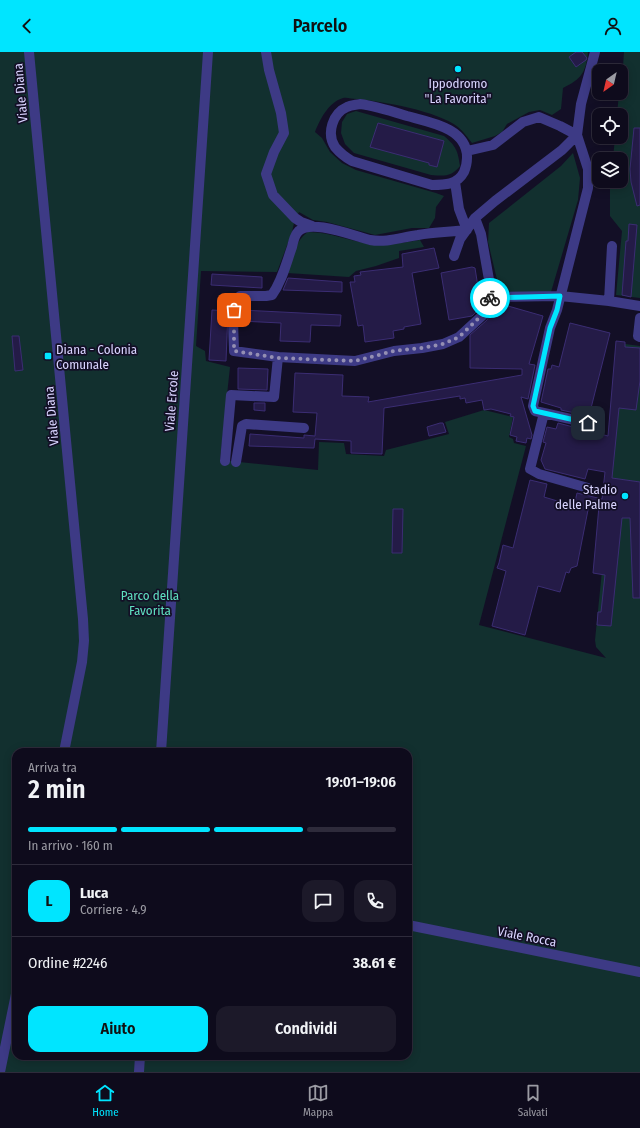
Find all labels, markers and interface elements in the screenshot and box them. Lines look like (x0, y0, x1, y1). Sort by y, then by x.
icon: back (16, 15, 38, 37)
text: Parcelo (293, 15, 347, 37)
icon: person (602, 15, 624, 37)
street label: Viale Diana (10, 63, 31, 123)
marker: Ippodromo "La Favorita" (453, 64, 463, 74)
north arrow (592, 64, 628, 100)
map controls (592, 64, 628, 188)
place label: Ippodromo "La Favorita" (425, 76, 491, 106)
button: locate (592, 108, 628, 144)
button: layers (592, 152, 628, 188)
courier (470, 278, 510, 318)
icon: bike (479, 287, 501, 309)
pin (217, 293, 251, 327)
icon: bag (223, 299, 245, 321)
place label: Diana - Colonia Comunale (56, 342, 137, 372)
marker: Diana - Colonia Comunale (43, 351, 53, 361)
street label: Viale Ercole (162, 370, 181, 432)
street label: Viale Diana (41, 386, 62, 446)
pin (571, 406, 605, 440)
icon: home (577, 412, 599, 434)
place label: Stadio delle Palme (555, 482, 617, 512)
marker: Stadio delle Palme (620, 491, 630, 501)
park label: Parco della Favorita (121, 588, 179, 618)
text: Arriva tra (28, 760, 77, 775)
text: 19:01–19:06 (326, 773, 396, 791)
text: 2 min (28, 774, 86, 805)
text: In arrivo · 160 m (28, 838, 113, 853)
button: chat (302, 880, 344, 922)
button: phone (354, 880, 396, 922)
text: Luca (80, 884, 108, 902)
text: L (46, 892, 52, 910)
text: Corriere · 4.9 (80, 902, 146, 917)
street label: Viale Rocca (496, 923, 558, 950)
text: Ordine #2246 (28, 954, 108, 972)
text: 38.61 € (353, 954, 396, 972)
button: Aiuto (28, 1006, 208, 1052)
button: Condividi (216, 1006, 396, 1052)
tab: Home (92, 1082, 119, 1119)
tab: Mappa (303, 1082, 333, 1119)
tab: Salvati (518, 1082, 548, 1119)

